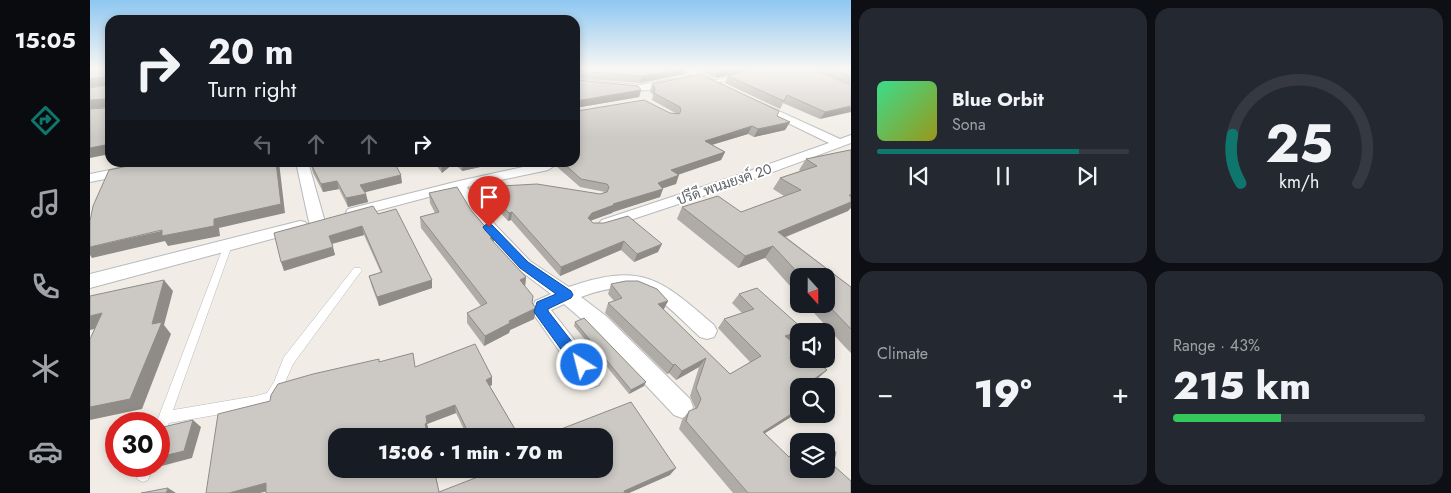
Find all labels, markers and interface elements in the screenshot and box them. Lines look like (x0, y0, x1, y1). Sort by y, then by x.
text: 15:05 (14, 24, 76, 56)
text: 20 m (208, 27, 293, 77)
icon: right (125, 35, 190, 100)
text: Turn right (208, 73, 296, 105)
text: Blue Orbit (952, 86, 1044, 113)
icon: directions (28, 103, 63, 138)
text: 25 (1265, 106, 1333, 182)
text: Sona (952, 113, 986, 136)
icon: left (249, 130, 277, 158)
icon: ahead (302, 130, 330, 158)
icon: ahead (355, 130, 383, 158)
icon: right (408, 130, 436, 158)
street label: ปรีดี พนมยงค์ 20 (674, 158, 774, 210)
icon: previous (905, 162, 933, 190)
icon: pause (989, 162, 1017, 190)
icon: next (1073, 162, 1101, 190)
text: km/h (1279, 169, 1319, 195)
pin (468, 176, 510, 227)
icon: arrive (475, 183, 503, 211)
icon: music (28, 186, 63, 221)
north arrow (790, 268, 835, 312)
map controls (790, 268, 835, 478)
icon: phone (28, 269, 63, 304)
button: sound (790, 323, 835, 368)
text: Range · 43% (1173, 334, 1260, 357)
position arrow (555, 338, 607, 390)
text: Climate (877, 342, 928, 365)
icon: climate (28, 351, 63, 386)
text: 215 km (1173, 358, 1311, 413)
text: 19° (974, 366, 1032, 421)
text: − (877, 373, 894, 414)
text: + (1112, 373, 1129, 414)
button: search (790, 378, 835, 423)
speed limit sign: 30 (105, 412, 170, 477)
button: layers (790, 433, 835, 478)
icon: car (28, 434, 63, 469)
text: 15:06 · 1 min · 70 m (378, 439, 563, 466)

